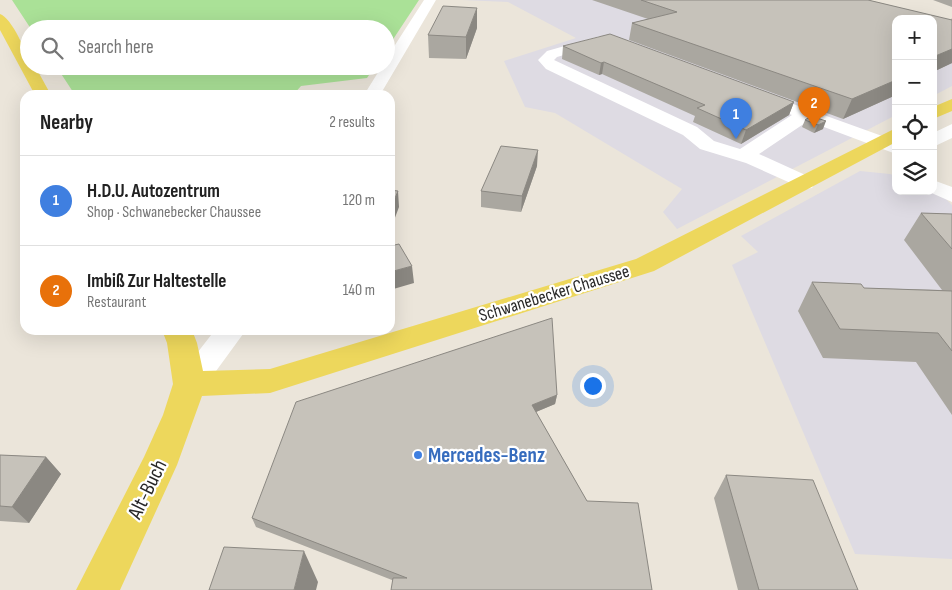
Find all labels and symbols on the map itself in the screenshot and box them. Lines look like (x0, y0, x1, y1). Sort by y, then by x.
pin: 2 (798, 87, 830, 128)
pin: 1 (720, 98, 752, 139)
street label: Schwanebecker Chaussee (476, 261, 632, 326)
your location (580, 373, 606, 399)
place label: Mercedes-Benz (428, 443, 545, 468)
marker: Mercedes-Benz (412, 449, 424, 461)
street label: Alt-Buch (122, 456, 172, 524)

